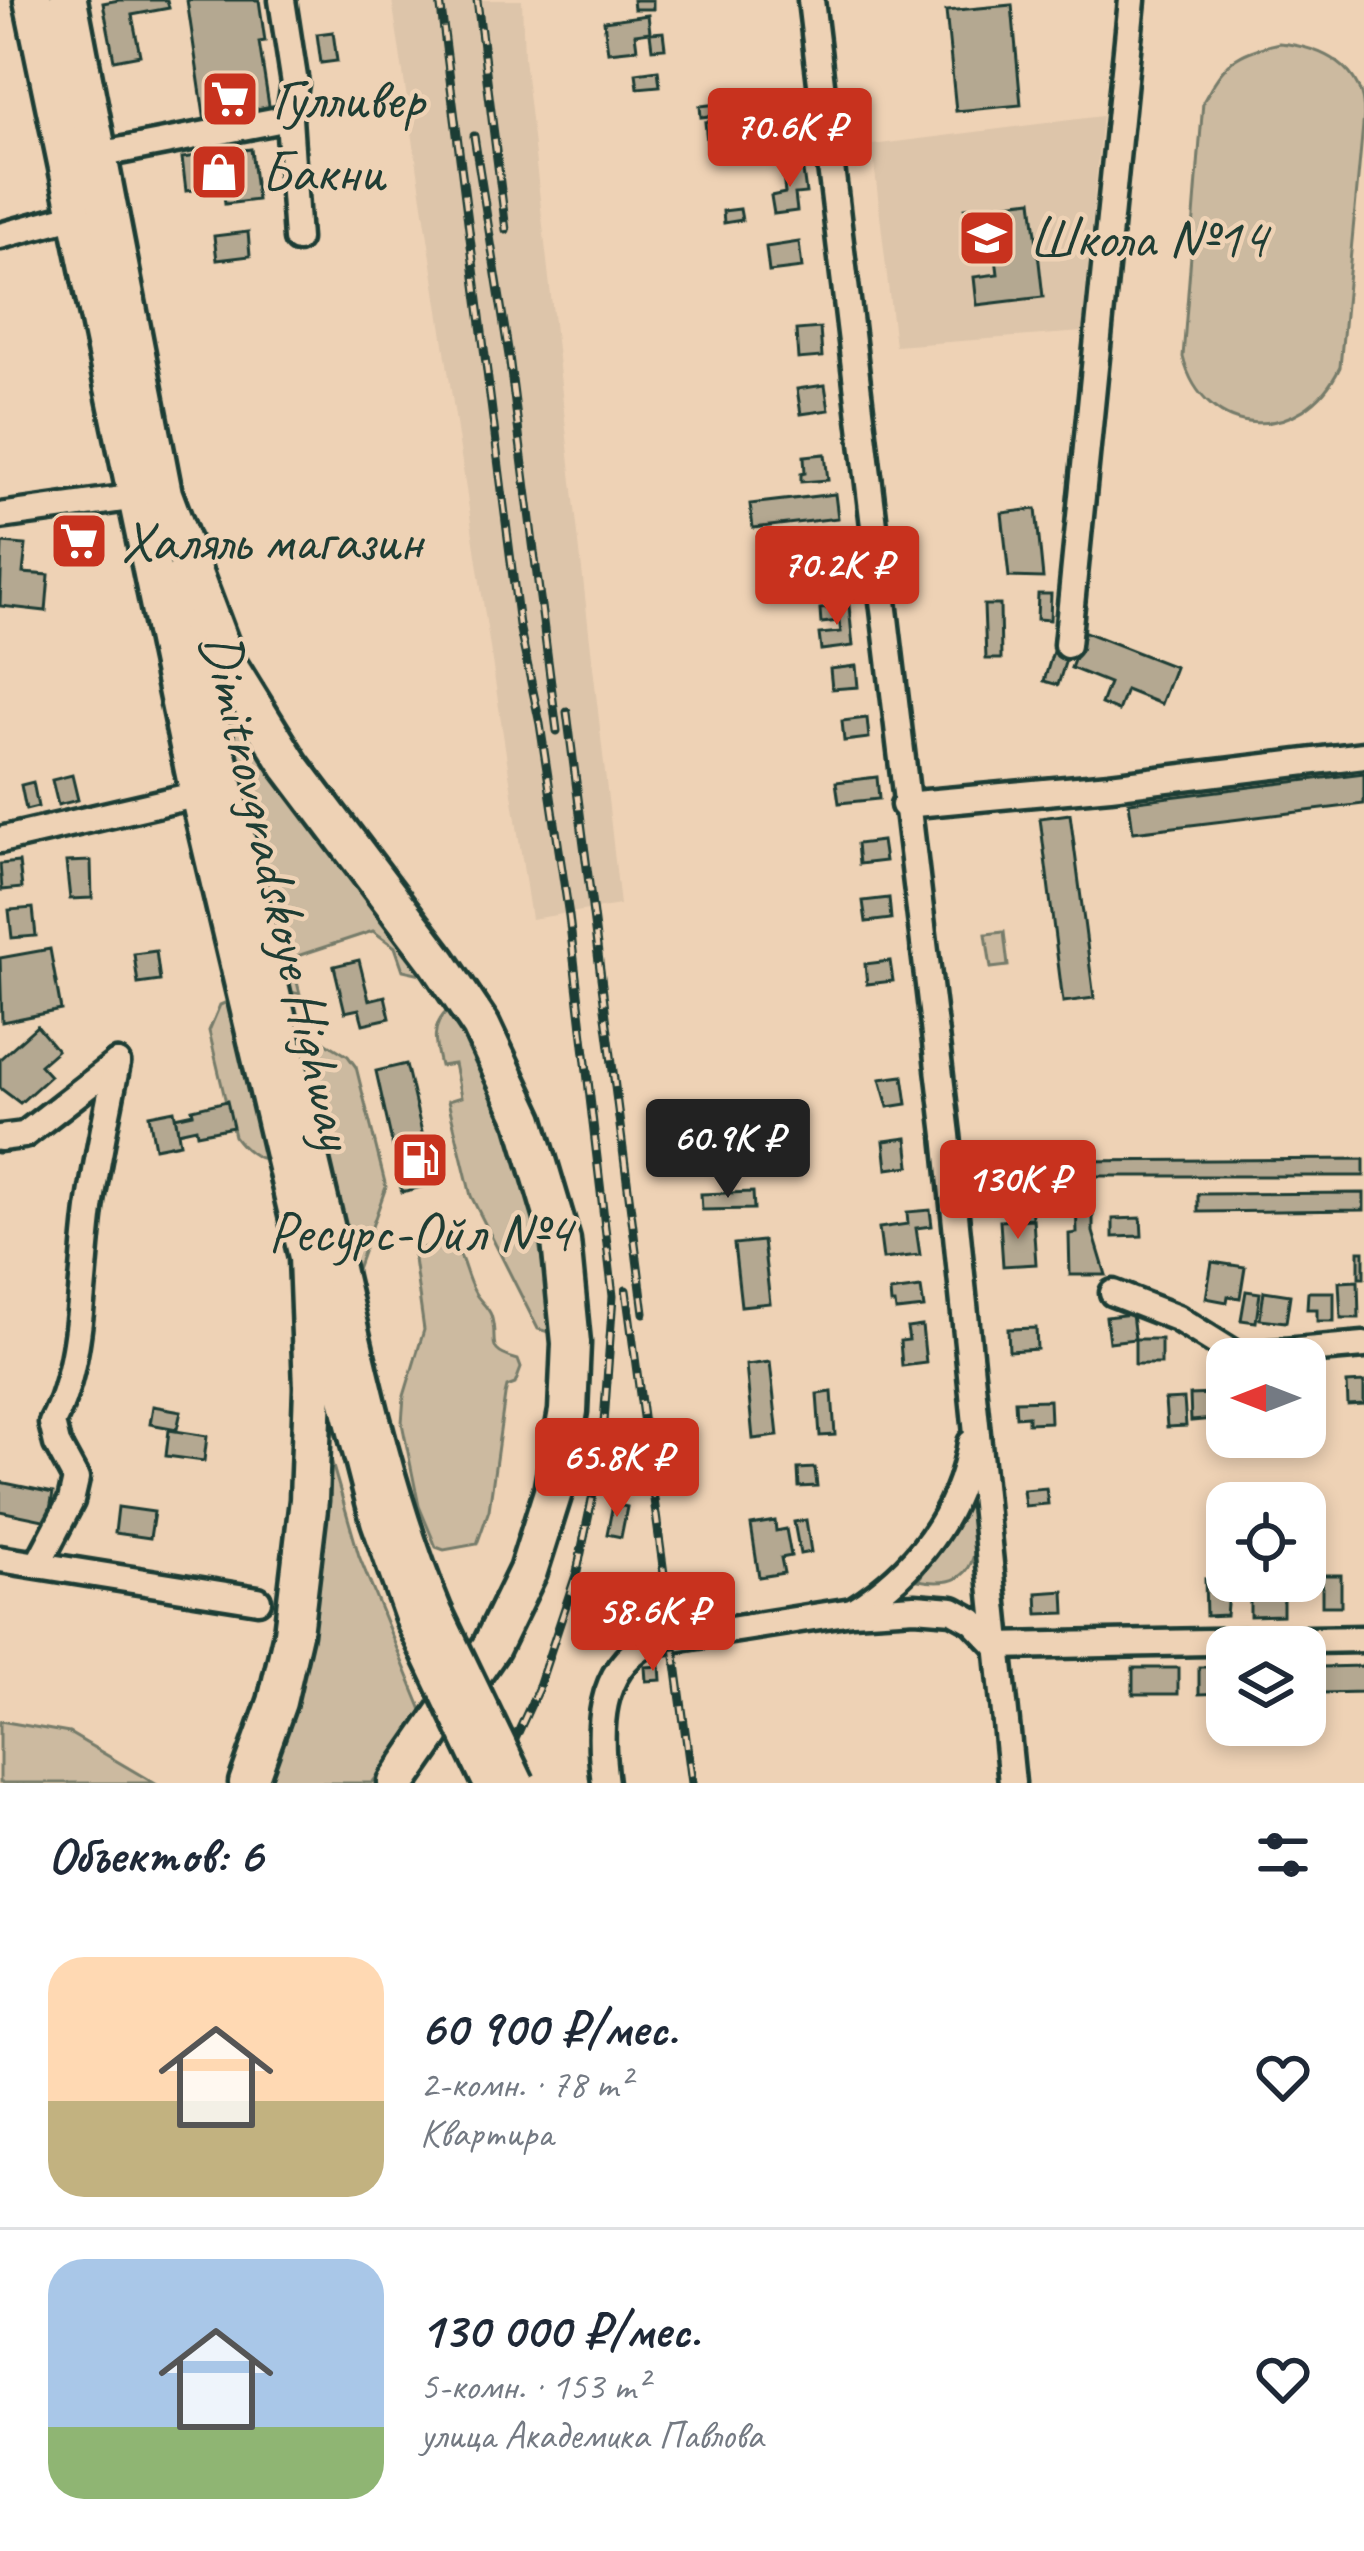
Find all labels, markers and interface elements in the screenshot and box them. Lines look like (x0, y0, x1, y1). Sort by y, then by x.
place label: Гулливер (272, 63, 427, 135)
supermarket icon: Гулливер (199, 68, 261, 130)
pin: 70.6K ₽ (679, 88, 901, 190)
text: 70.6K ₽ (735, 102, 845, 151)
place label: Бакни (261, 136, 387, 208)
shop icon: Бакни (188, 141, 250, 203)
place label: Школа №14 (1029, 202, 1272, 274)
school or university icon: Школа №14 (956, 207, 1018, 269)
place label: Халяль магазин (121, 505, 426, 577)
supermarket icon: Халяль магазин (48, 510, 110, 572)
pin: 70.2K ₽ (726, 526, 948, 628)
text: 70.2K ₽ (782, 540, 892, 589)
street label: Dimitrovgradskoye Highway (185, 625, 374, 1158)
pin: 60.9K ₽ (617, 1099, 839, 1201)
text: 60.9K ₽ (673, 1113, 783, 1162)
fuel station icon: Ресурс-Ойл №4 (389, 1129, 451, 1191)
pin: 130K ₽ (920, 1140, 1116, 1242)
text: 130K ₽ (967, 1154, 1069, 1203)
place label: Ресурс-Ойл №4 (268, 1196, 577, 1268)
north arrow (1206, 1338, 1326, 1458)
map controls (1206, 1338, 1326, 1746)
pin: 65.8K ₽ (506, 1418, 728, 1520)
text: 65.8K ₽ (562, 1432, 672, 1481)
button: locate (1206, 1482, 1326, 1602)
pin: 58.6K ₽ (542, 1572, 764, 1674)
text: 58.6K ₽ (598, 1586, 708, 1635)
button: layers (1206, 1626, 1326, 1746)
icon: filters (1250, 1822, 1316, 1888)
text: Объектов: 6 (48, 1823, 262, 1887)
text: 60 900 ₽/мес. (420, 1996, 677, 2060)
icon: home (144, 2005, 288, 2149)
icon: heart (1250, 2044, 1316, 2110)
text: 2-комн. · 78 m² (420, 2060, 630, 2109)
text: Квартира (420, 2109, 553, 2158)
text: 130 000 ₽/мес. (420, 2298, 700, 2362)
icon: home (144, 2307, 288, 2451)
icon: heart (1250, 2346, 1316, 2412)
text: 5-комн. · 153 m² (420, 2362, 648, 2411)
text: улица Академика Павлова (420, 2411, 763, 2460)

